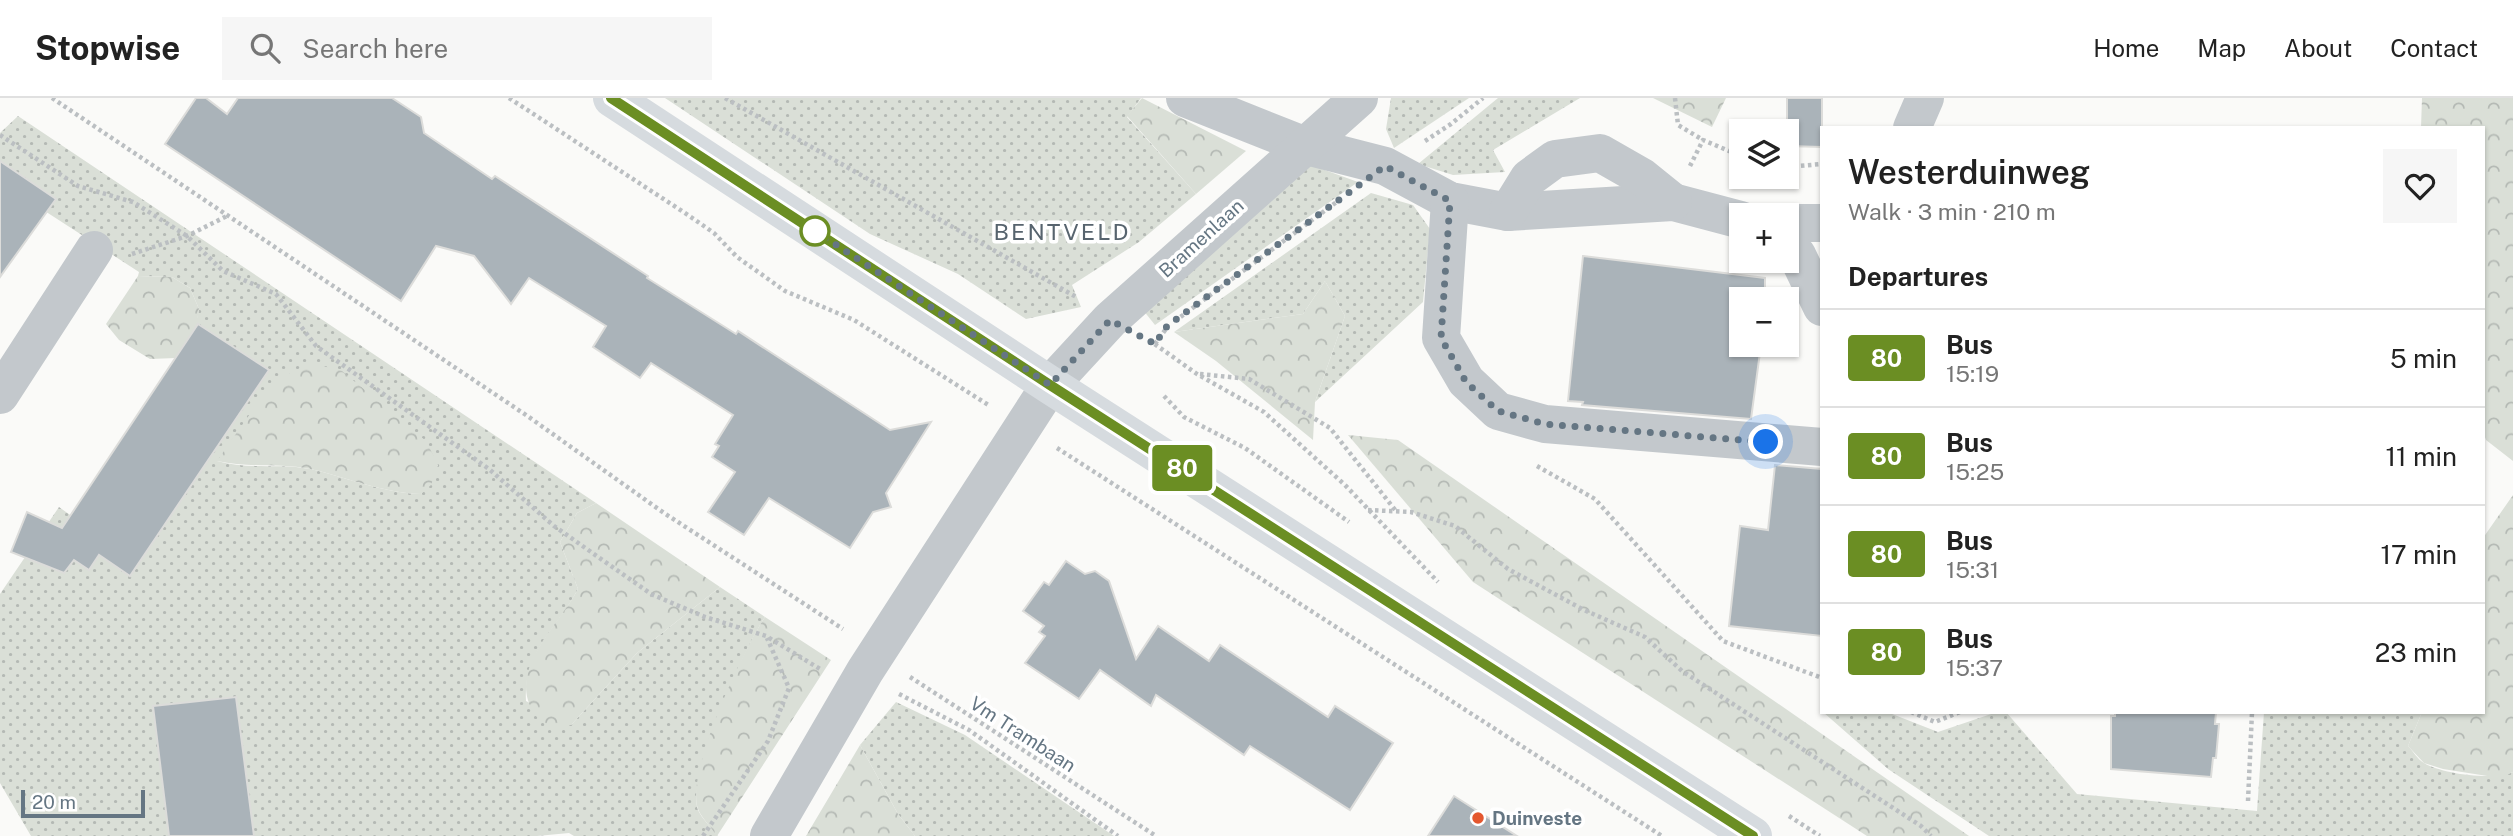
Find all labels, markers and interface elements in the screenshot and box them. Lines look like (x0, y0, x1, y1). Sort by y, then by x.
search box (222, 17, 712, 80)
text: Stopwise (35, 29, 180, 67)
icon: search (246, 29, 284, 67)
text: Search here (302, 33, 448, 64)
text: Home (2093, 34, 2159, 62)
text: Map (2197, 34, 2246, 62)
text: About (2284, 34, 2352, 62)
text: Contact (2390, 34, 2478, 62)
map controls (1729, 119, 1799, 357)
button: layers (1729, 119, 1799, 189)
button: heart (2383, 149, 2457, 223)
text: Westerduinweg (1848, 153, 2090, 191)
street label: Bramenlaan (1154, 194, 1248, 282)
text: Walk · 3 min · 210 m (1848, 198, 2056, 225)
button: + (1729, 203, 1799, 273)
unlabelled marker (800, 216, 830, 246)
district label: BENTVELD (994, 218, 1130, 245)
text: Departures (1848, 261, 1988, 292)
button: − (1729, 287, 1799, 357)
text: Bus (1946, 329, 1993, 360)
text: 5 min (2390, 343, 2457, 374)
text: 80 (1871, 344, 1902, 372)
text: 15:19 (1946, 360, 1999, 387)
your location (1748, 424, 1783, 459)
text: Bus (1946, 427, 1993, 458)
text: 11 min (2385, 441, 2457, 472)
text: 80 (1871, 442, 1902, 470)
line badge: 80 (1150, 445, 1214, 491)
text: 80 (1166, 454, 1198, 482)
text: 15:25 (1946, 458, 2004, 485)
text: Bus (1946, 525, 1993, 556)
text: 17 min (2380, 539, 2457, 570)
text: 80 (1871, 540, 1902, 568)
text: 15:31 (1946, 556, 1999, 583)
text: Bus (1946, 623, 1993, 654)
text: 23 min (2375, 637, 2457, 668)
text: 80 (1871, 638, 1902, 666)
text: 15:37 (1946, 654, 2003, 681)
street label: Vm Trambaan (966, 692, 1080, 776)
scale bar (21, 787, 145, 819)
text: 20 m (32, 791, 76, 813)
place label: Duinveste (1492, 807, 1582, 829)
marker: Duinveste (1470, 810, 1486, 826)

